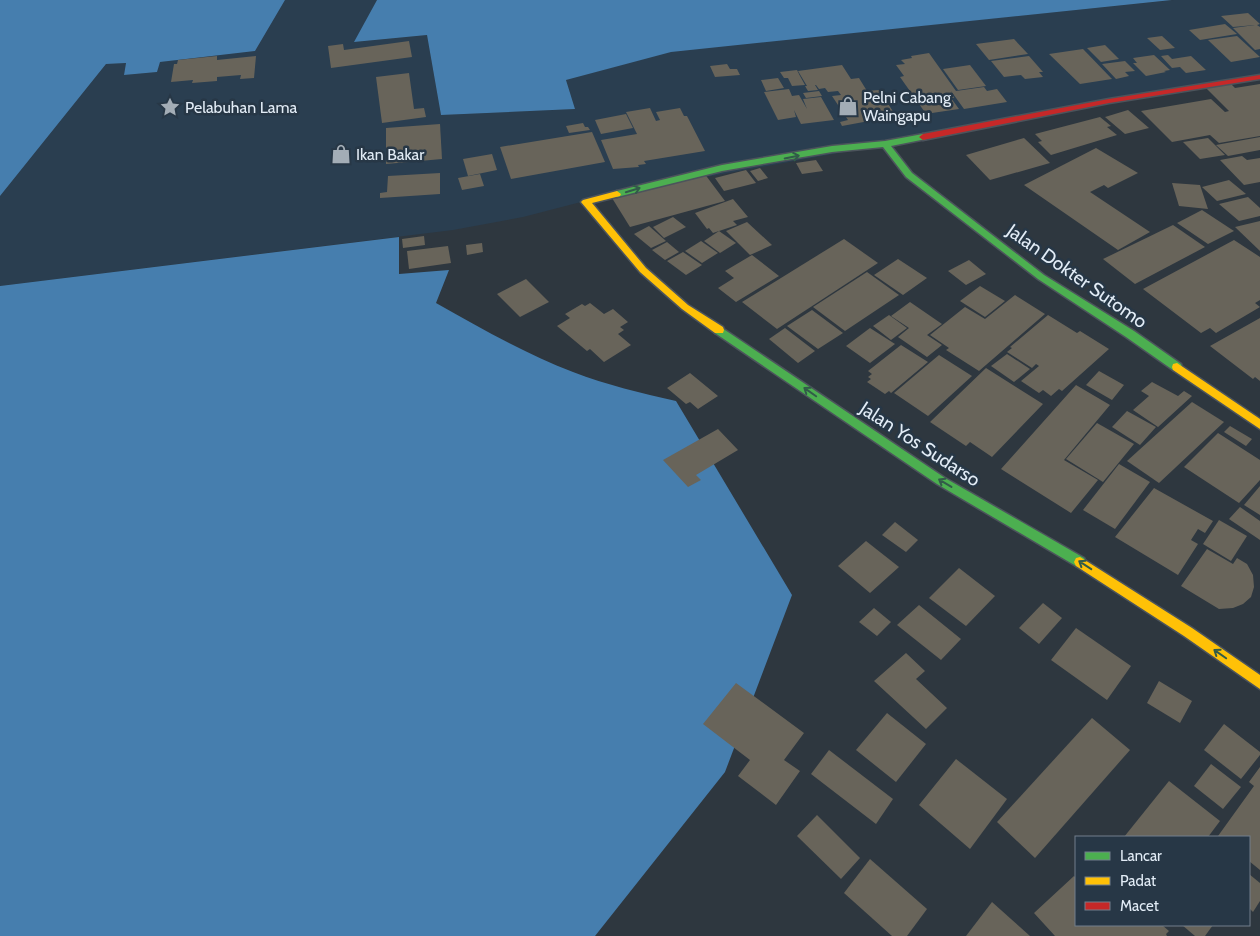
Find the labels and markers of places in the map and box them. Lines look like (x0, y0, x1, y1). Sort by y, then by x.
place label: Pelni Cabang Waingapu (863, 88, 952, 125)
shop icon: Pelni Cabang Waingapu (837, 95, 859, 117)
place icon: Pelabuhan Lama (159, 96, 181, 118)
place label: Pelabuhan Lama (185, 98, 297, 117)
shop icon: Ikan Bakar (330, 143, 352, 165)
place label: Ikan Bakar (356, 145, 425, 164)

